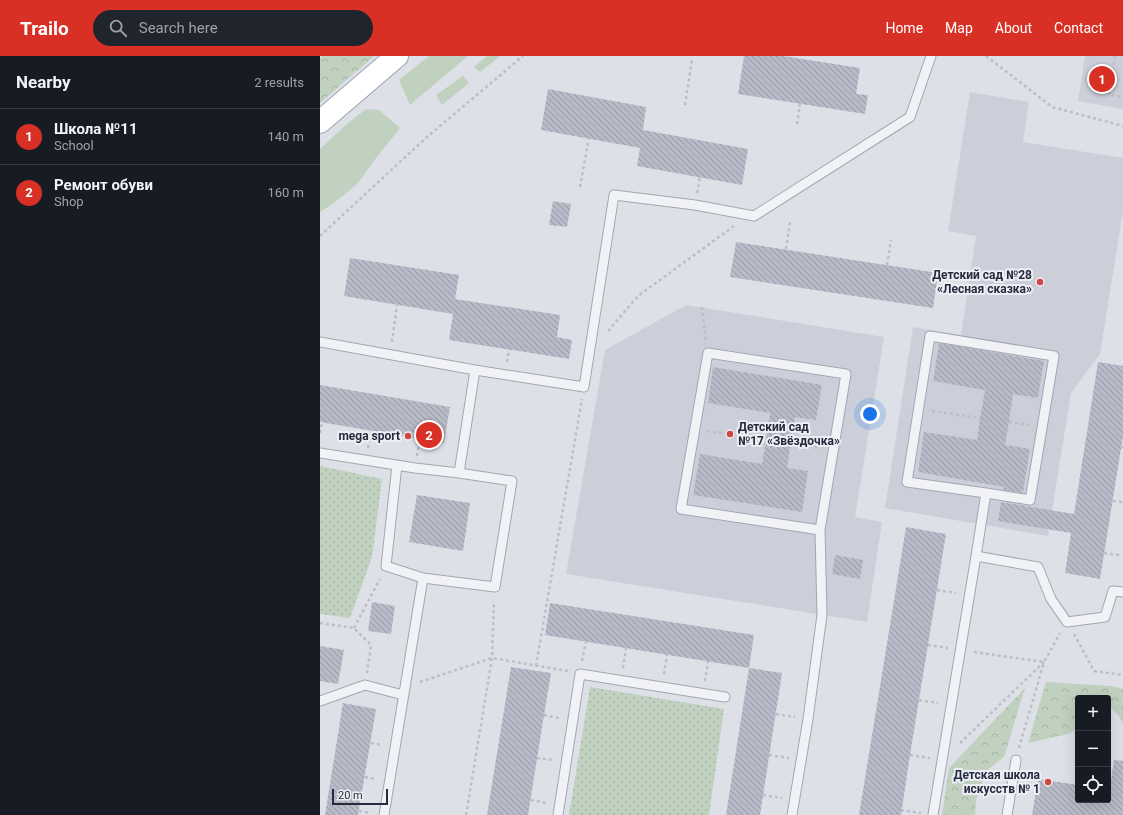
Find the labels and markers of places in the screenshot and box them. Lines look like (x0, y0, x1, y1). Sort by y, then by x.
pin: 1 (1089, 64, 1115, 94)
place label: Детский сад №28 «Лесная сказка» (932, 268, 1032, 296)
marker: Детский сад №28 «Лесная сказка» (1035, 277, 1045, 287)
pin: 2 (416, 420, 442, 450)
place label: Детский сад №17 «Звёздочка» (738, 420, 840, 448)
place label: mega sport (338, 429, 400, 443)
marker: Детский сад №17 «Звёздочка» (725, 429, 735, 439)
marker: mega sport (403, 431, 413, 441)
place label: Детская школа искусств № 1 (953, 768, 1041, 796)
marker: Детская школа искусств № 1 (1043, 777, 1053, 787)

